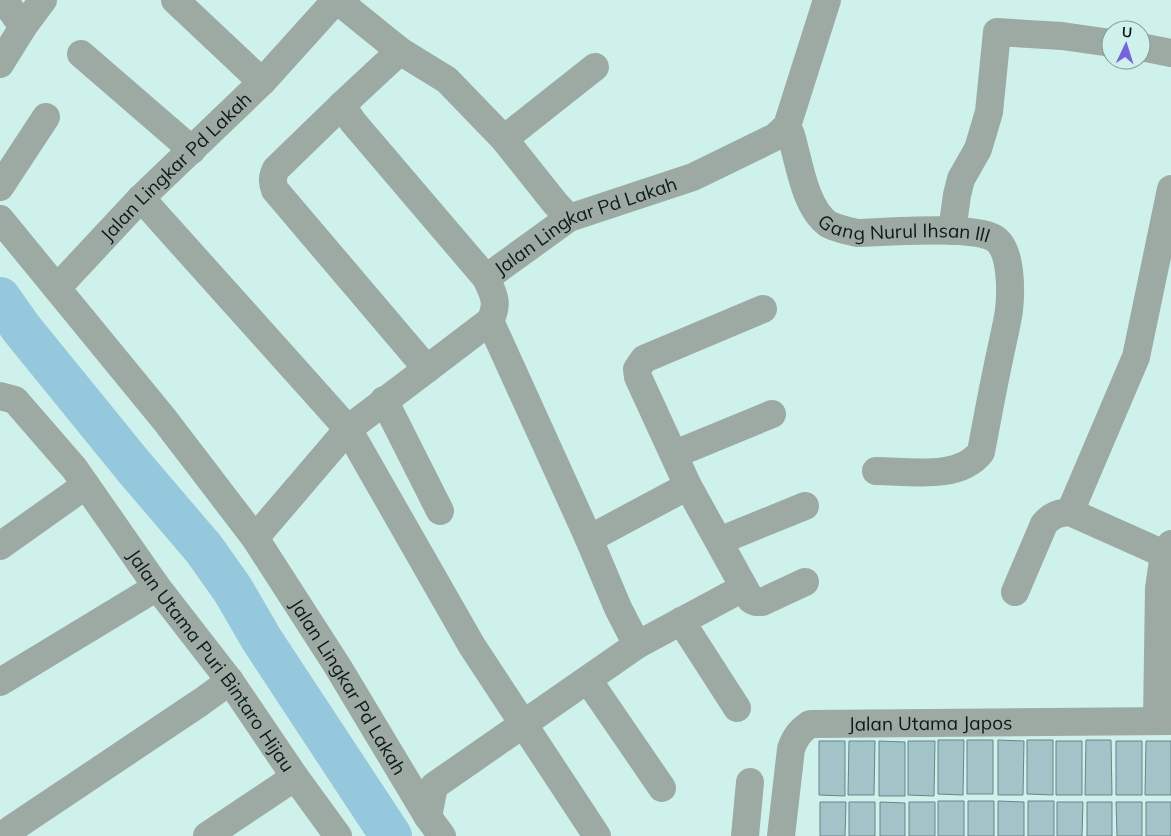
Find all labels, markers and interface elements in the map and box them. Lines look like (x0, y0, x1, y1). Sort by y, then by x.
north arrow (1101, 20, 1151, 70)
text: U (1121, 23, 1133, 41)
street label: Jalan Lingkar Pd Lakah (95, 87, 256, 246)
street label: Jalan Lingkar Pd Lakah (489, 171, 680, 280)
street label: Gang Nurul Ihsan III (813, 209, 993, 247)
street label: Jalan Utama Puri Bintaro Hijau (122, 545, 300, 776)
street label: Jalan Lingkar Pd Lakah (285, 594, 412, 779)
street label: Jalan Utama Japos (848, 710, 1013, 736)

